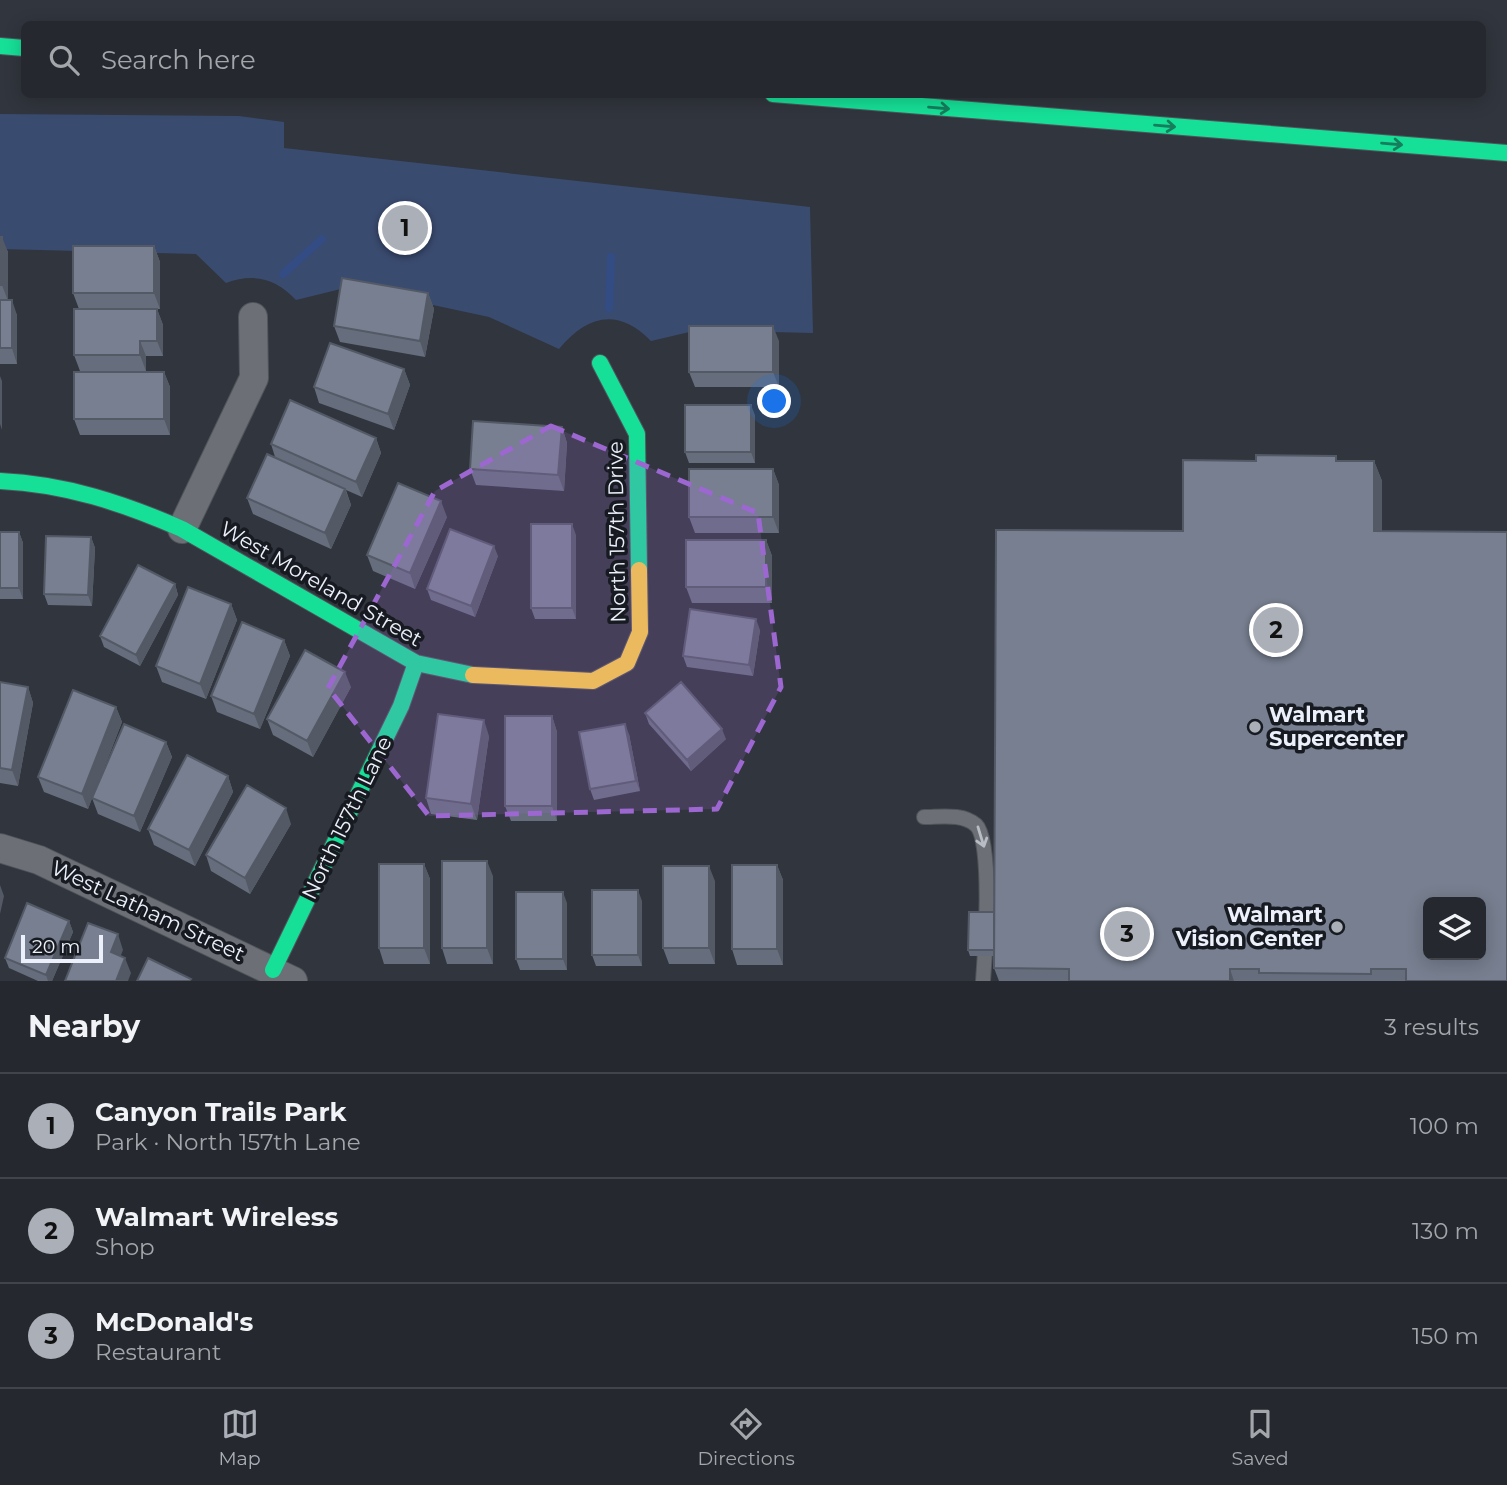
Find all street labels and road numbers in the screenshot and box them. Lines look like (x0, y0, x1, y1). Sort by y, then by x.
street label: North 157th Drive (602, 441, 631, 623)
street label: West Moreland Street (216, 516, 427, 652)
street label: North 157th Lane (296, 732, 397, 903)
street label: West Latham Street (48, 855, 249, 966)

